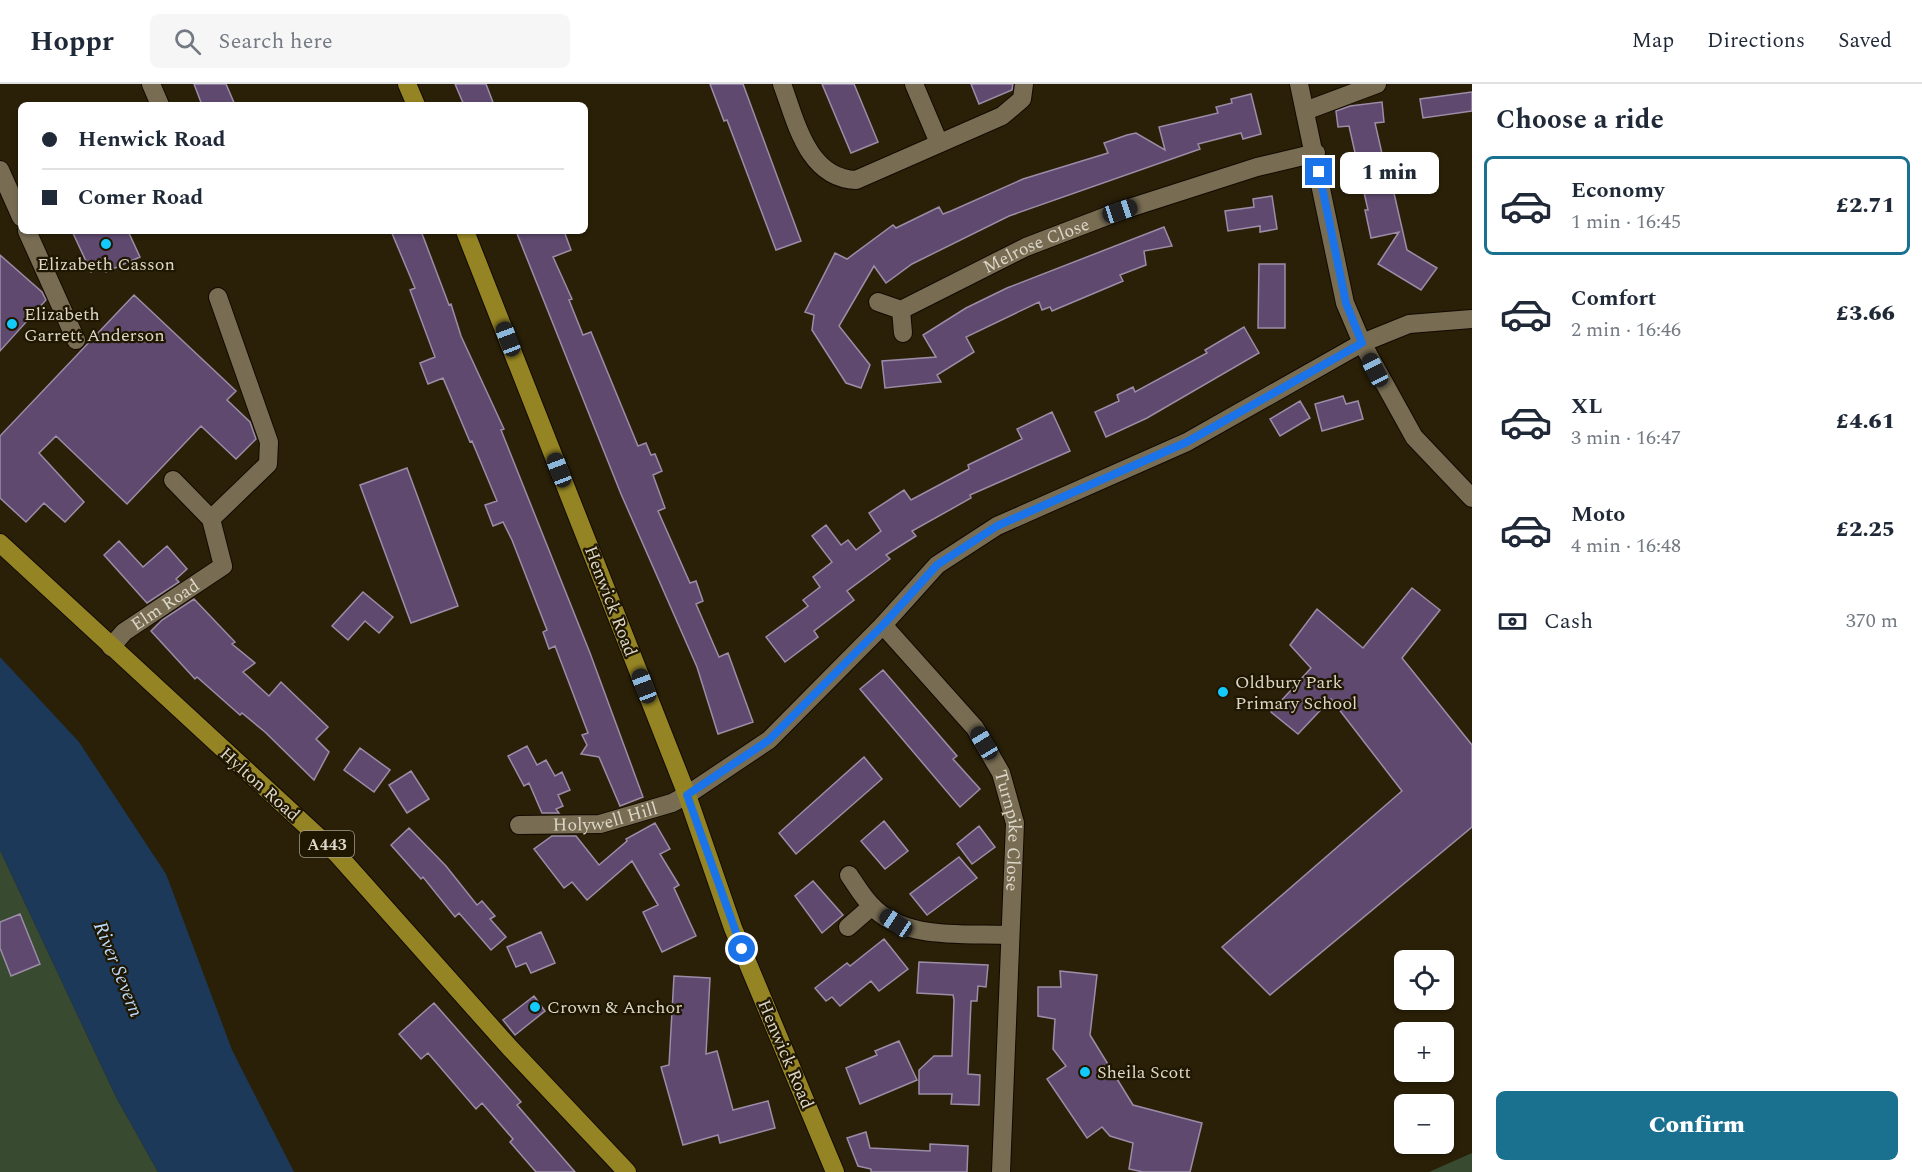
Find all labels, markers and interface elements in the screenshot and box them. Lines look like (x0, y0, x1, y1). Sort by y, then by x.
search box (150, 14, 570, 68)
text: Hoppr (30, 20, 114, 63)
icon: search (171, 25, 204, 58)
text: Search here (219, 25, 333, 58)
text: Map (1632, 25, 1674, 57)
text: Directions (1707, 25, 1805, 57)
text: Saved (1838, 25, 1892, 57)
text: Choose a ride (1496, 99, 1664, 141)
text: Henwick Road (78, 123, 226, 156)
callout: 1 min (1340, 151, 1439, 193)
route end (1305, 158, 1332, 185)
text: 1 min (1362, 158, 1417, 188)
text: Economy (1571, 174, 1664, 207)
icon: car (1499, 179, 1553, 233)
text: Comer Road (78, 181, 203, 214)
text: £2.71 (1836, 189, 1895, 222)
car (1100, 197, 1140, 225)
text: 1 min · 16:45 (1571, 207, 1681, 237)
street label: Melrose Close (978, 211, 1093, 281)
marker: Elizabeth Casson (99, 237, 113, 251)
place label: Elizabeth Casson (37, 251, 175, 278)
text: Comfort (1571, 282, 1656, 315)
icon: car (1499, 287, 1553, 341)
text: £3.66 (1836, 297, 1895, 330)
place label: Elizabeth Garrett Anderson (24, 301, 165, 349)
text: 2 min · 16:46 (1571, 315, 1681, 345)
marker: Elizabeth Garrett Anderson (5, 317, 19, 331)
car (493, 319, 523, 359)
car (1359, 350, 1391, 390)
text: XL (1571, 390, 1602, 423)
icon: car (1499, 395, 1553, 449)
text: £4.61 (1836, 405, 1895, 438)
text: 3 min · 16:47 (1571, 423, 1681, 453)
car (544, 450, 574, 490)
text: Moto (1571, 498, 1625, 531)
icon: car (1499, 503, 1553, 557)
text: £2.25 (1836, 513, 1895, 546)
text: 4 min · 16:48 (1571, 531, 1681, 561)
street label: Henwick Road (577, 542, 644, 660)
street label: Elm Road (125, 572, 205, 638)
icon: cash (1496, 605, 1529, 638)
text: Cash (1544, 605, 1593, 638)
text: 370 m (1846, 606, 1898, 636)
car (629, 666, 659, 706)
place label: Oldbury Park Primary School (1235, 669, 1357, 717)
marker: Oldbury Park Primary School (1216, 685, 1230, 699)
car (967, 723, 1001, 763)
street label: Hylton Road (213, 741, 306, 828)
street label: Turnpike Close (987, 767, 1028, 892)
street label: Holywell Hill (553, 795, 661, 839)
road number: A443 (300, 831, 354, 857)
car (876, 905, 916, 941)
water label: River Severn (85, 917, 151, 1022)
route start (728, 935, 755, 962)
map controls (1394, 950, 1454, 1154)
button: locate (1394, 950, 1454, 1010)
place label: Crown & Anchor (547, 994, 682, 1021)
street label: Henwick Road (750, 995, 821, 1113)
marker: Crown & Anchor (528, 1000, 542, 1014)
button: + (1394, 1022, 1454, 1082)
place label: Sheila Scott (1097, 1059, 1191, 1086)
marker: Sheila Scott (1078, 1065, 1092, 1079)
button: Confirm (1496, 1091, 1898, 1160)
button: − (1394, 1094, 1454, 1154)

